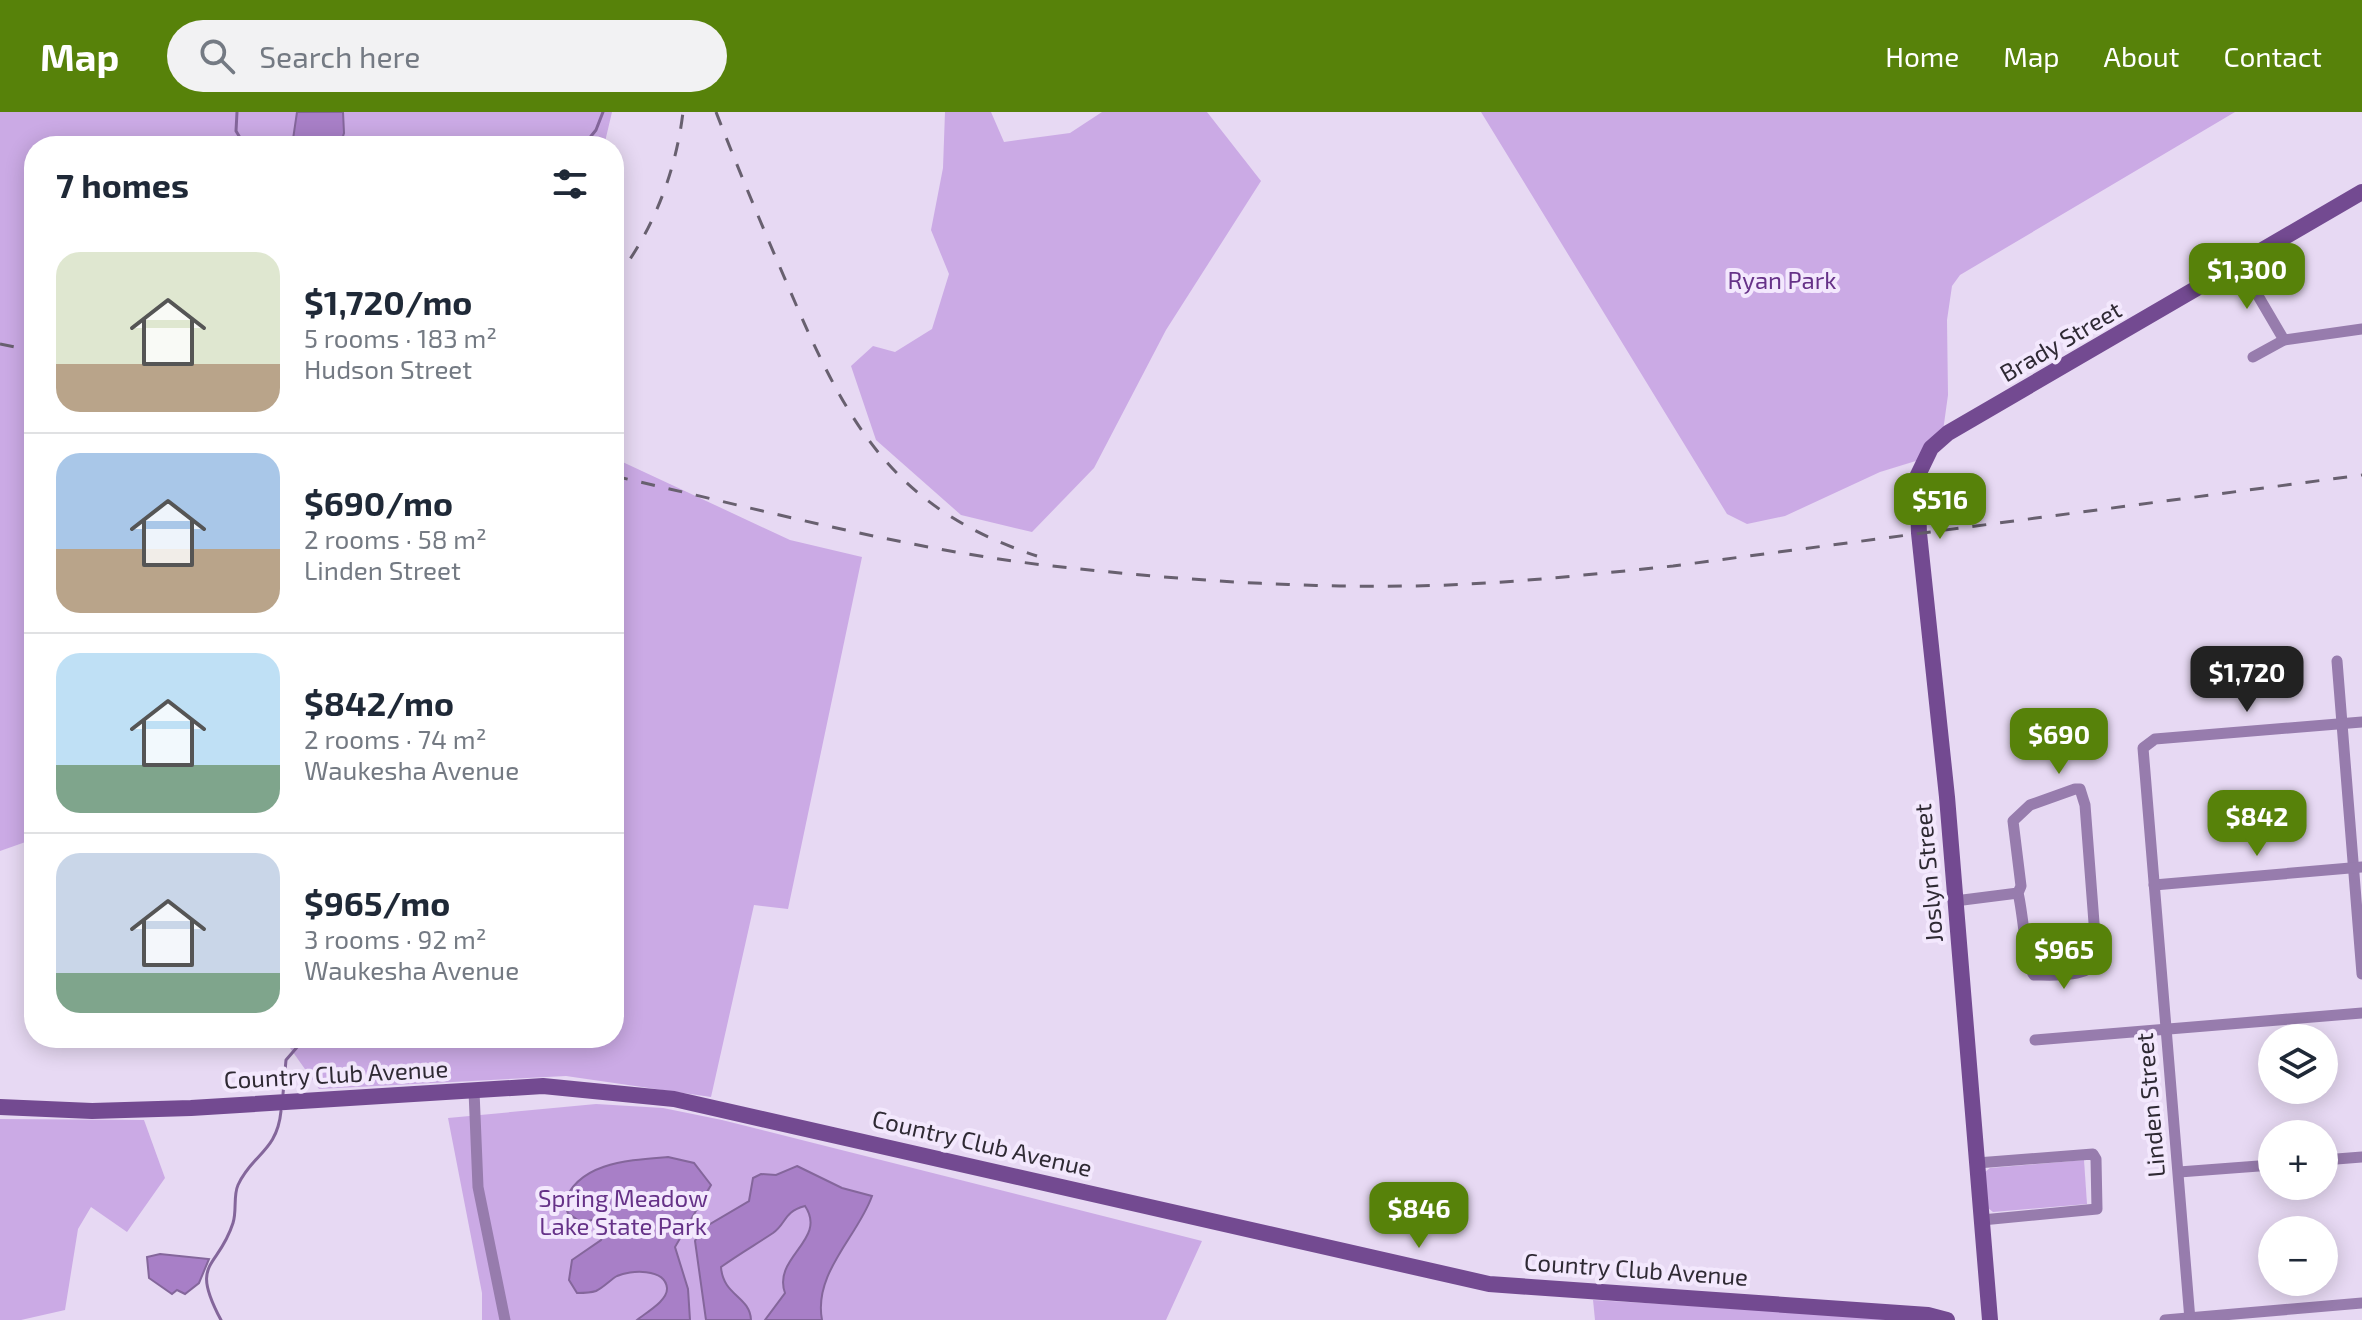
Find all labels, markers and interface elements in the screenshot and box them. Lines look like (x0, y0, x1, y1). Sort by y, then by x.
search box (167, 20, 727, 92)
text: Map (40, 33, 119, 79)
icon: search (195, 34, 239, 78)
text: Search here (259, 38, 420, 74)
text: Home (1885, 39, 1959, 73)
text: Map (2003, 39, 2060, 73)
text: About (2104, 39, 2179, 73)
text: Contact (2223, 39, 2322, 73)
icon: filters (548, 162, 592, 206)
text: 7 homes (56, 164, 189, 205)
pin: $1,300 (2182, 243, 2312, 311)
text: $1,300 (2207, 253, 2287, 284)
park label: Ryan Park (1728, 265, 1836, 294)
text: $1,720/mo (304, 281, 472, 322)
icon: home (120, 284, 216, 380)
street label: Brady Street (1994, 294, 2126, 387)
text: 5 rooms · 183 m² (304, 322, 497, 353)
text: Hudson Street (304, 353, 472, 384)
pin: $516 (1893, 473, 1987, 541)
text: $690/mo (304, 482, 453, 523)
text: $516 (1912, 483, 1968, 514)
icon: home (120, 485, 216, 581)
text: 2 rooms · 58 m² (304, 523, 487, 554)
text: Linden Street (304, 554, 461, 585)
pin: $1,720 (2182, 646, 2312, 714)
text: $1,720 (2209, 656, 2286, 687)
text: $842/mo (304, 682, 454, 723)
icon: home (120, 685, 216, 781)
pin: $690 (2012, 708, 2106, 776)
text: $690 (2028, 718, 2090, 749)
text: 2 rooms · 74 m² (304, 723, 486, 754)
text: Waukesha Avenue (304, 754, 519, 785)
pin: $842 (2210, 790, 2304, 858)
text: $842 (2226, 800, 2288, 831)
street label: Joslyn Street (1907, 802, 1948, 944)
text: $965/mo (304, 882, 450, 923)
icon: home (120, 885, 216, 981)
text: 3 rooms · 92 m² (304, 923, 486, 954)
pin: $965 (2017, 923, 2111, 991)
text: $965 (2034, 933, 2094, 964)
text: Waukesha Avenue (304, 954, 519, 985)
map controls (2258, 1024, 2338, 1296)
button: layers (2258, 1024, 2338, 1104)
street label: Linden Street (2129, 1032, 2170, 1179)
street label: Country Club Avenue (223, 1053, 449, 1094)
street label: Country Club Avenue (870, 1103, 1095, 1182)
button: + (2258, 1120, 2338, 1200)
pin: $846 (1372, 1182, 1466, 1250)
park label: Spring Meadow Lake State Park (538, 1183, 708, 1240)
text: $846 (1387, 1192, 1451, 1223)
button: − (2258, 1216, 2338, 1296)
street label: Country Club Avenue (1523, 1246, 1749, 1291)

